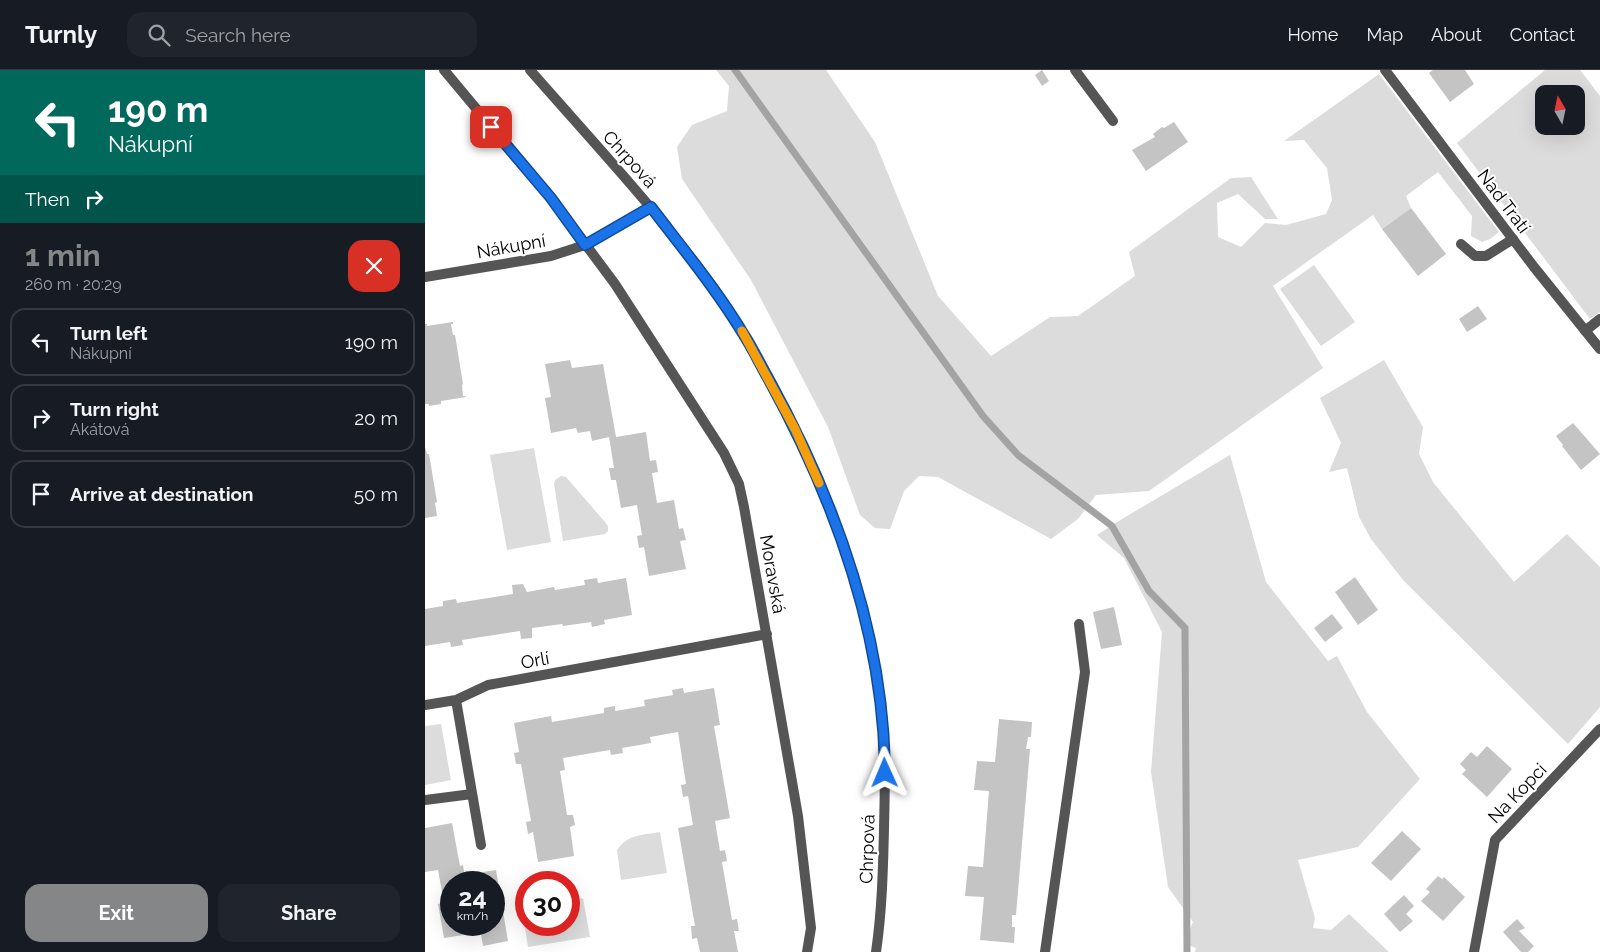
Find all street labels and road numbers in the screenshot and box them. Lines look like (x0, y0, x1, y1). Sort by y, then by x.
street label: Chrpová (599, 126, 661, 192)
street label: Nad Tratí (1473, 165, 1535, 237)
street label: Nákupní (475, 230, 547, 262)
street label: Moravská (756, 533, 790, 615)
street label: Orlí (519, 647, 551, 673)
street label: Na Kopci (1483, 759, 1551, 827)
street label: Chrpová (855, 814, 879, 884)

